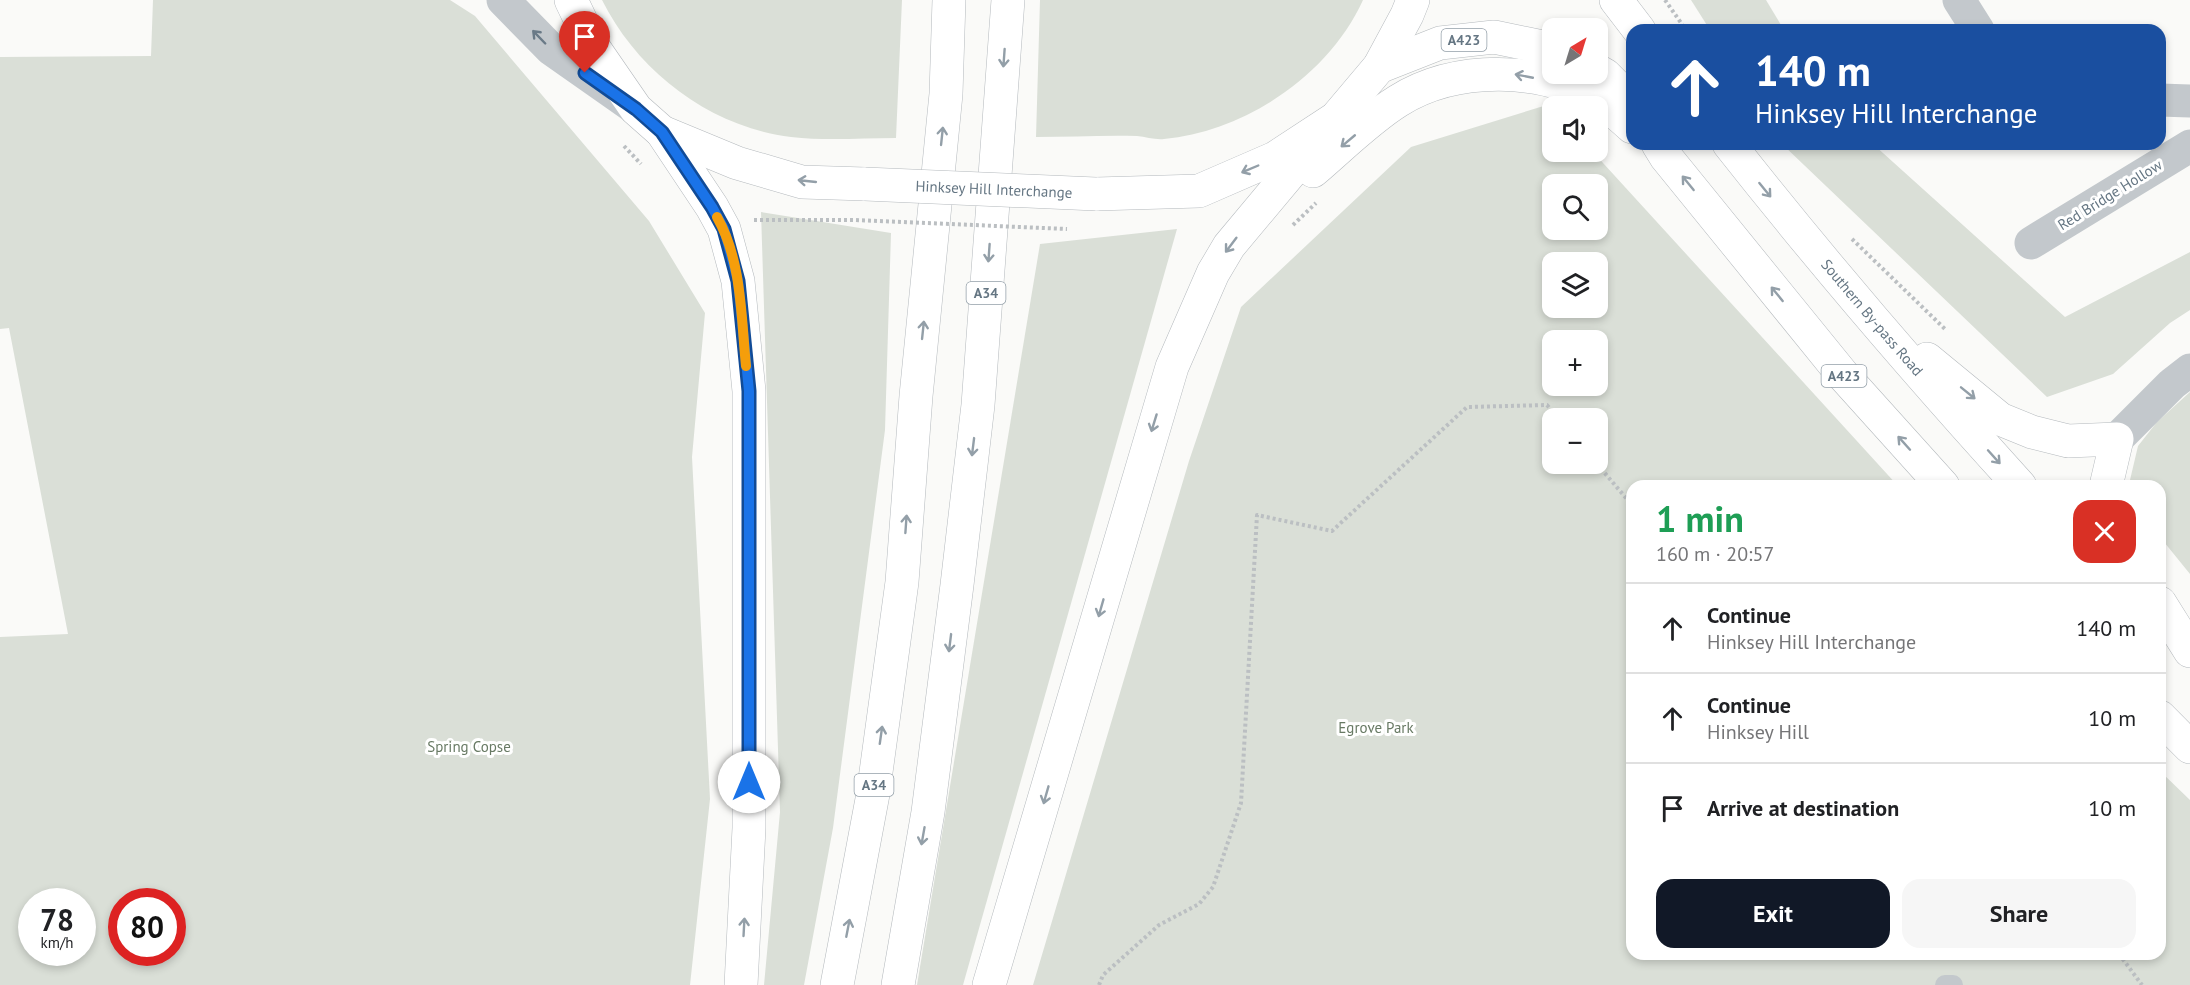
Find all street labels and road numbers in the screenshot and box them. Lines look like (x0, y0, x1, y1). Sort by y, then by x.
road number: A423 (1442, 29, 1486, 51)
street label: Red Bridge Hollow (2054, 155, 2165, 234)
street label: Hinksey Hill Interchange (915, 176, 1073, 202)
street label: Southern By-pass Road (1817, 255, 1927, 380)
road number: A34 (966, 282, 1006, 304)
road number: A423 (1822, 365, 1866, 387)
road number: A34 (854, 774, 894, 796)

